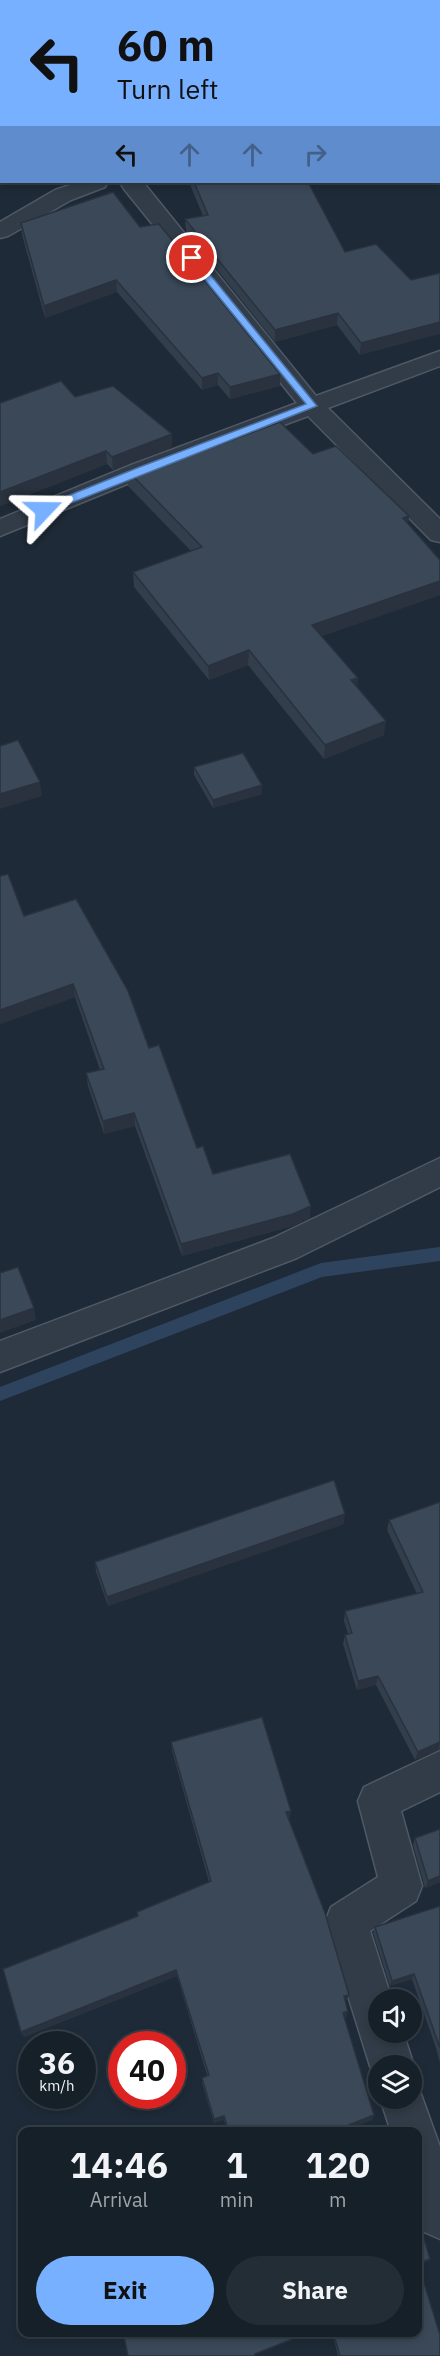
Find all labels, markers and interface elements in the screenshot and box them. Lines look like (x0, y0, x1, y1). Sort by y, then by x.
text: 60 m (117, 18, 215, 73)
icon: left (18, 24, 96, 102)
text: Turn left (117, 71, 218, 106)
icon: left (110, 138, 143, 171)
icon: ahead (173, 138, 206, 171)
icon: ahead (236, 138, 269, 171)
icon: right (299, 138, 332, 171)
pin (166, 232, 217, 283)
icon: arrive (175, 241, 208, 274)
position arrow (12, 478, 76, 542)
map controls (368, 1989, 422, 2109)
button: sound (368, 1989, 422, 2043)
speed limit sign: 40 (108, 2031, 186, 2109)
text: 36 (39, 2043, 75, 2082)
button: layers (368, 2055, 422, 2109)
text: km/h (39, 2076, 75, 2095)
text: 14:46 (70, 2141, 168, 2188)
text: 1 (226, 2141, 248, 2188)
text: 120 (305, 2141, 370, 2188)
text: Arrival (90, 2186, 148, 2213)
text: min (220, 2186, 254, 2213)
text: m (329, 2186, 347, 2213)
button: Exit (36, 2256, 214, 2325)
button: Share (226, 2256, 404, 2325)

